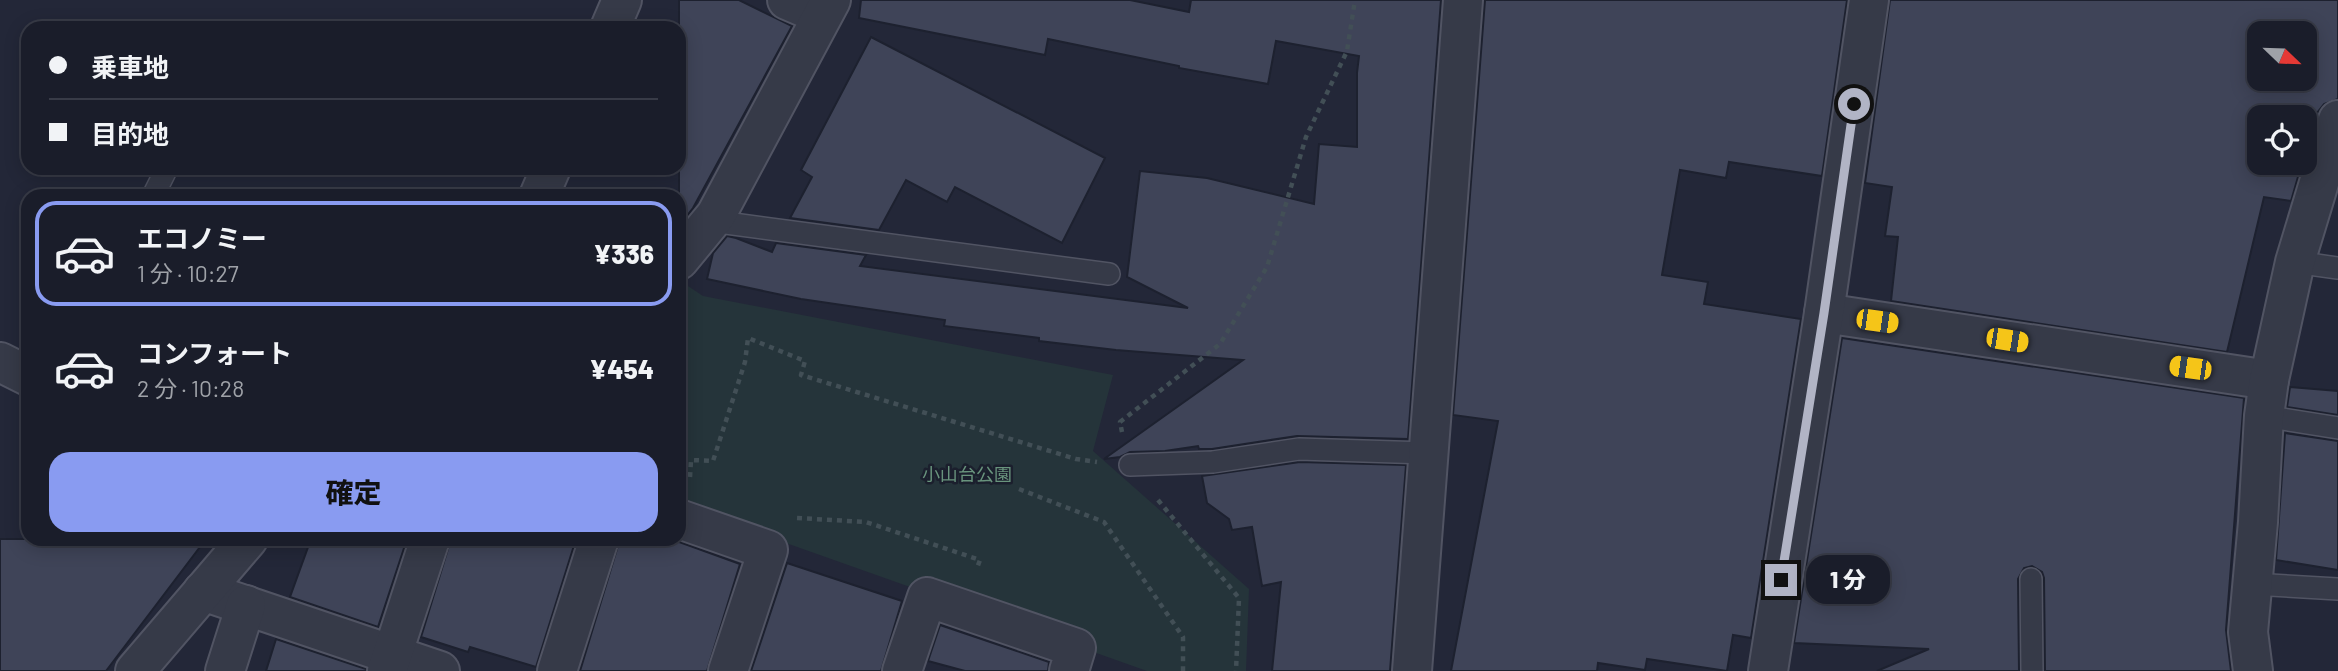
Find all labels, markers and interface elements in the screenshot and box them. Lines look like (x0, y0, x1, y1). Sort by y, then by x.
north arrow (2247, 21, 2317, 91)
map controls (2247, 21, 2317, 175)
text: 乗車地 (91, 51, 169, 82)
route start (1838, 88, 1870, 120)
button: locate (2247, 105, 2317, 175)
text: 目的地 (91, 118, 169, 149)
icon: car (53, 222, 116, 285)
text: エコノミー (137, 222, 267, 253)
text: ¥336 (594, 238, 654, 269)
text: 1 分 · 10:27 (137, 259, 239, 287)
car (1855, 308, 1900, 334)
car (1985, 326, 2030, 354)
icon: car (53, 337, 116, 400)
text: コンフォート (137, 337, 292, 368)
text: ¥454 (590, 353, 654, 384)
car (2168, 355, 2213, 381)
text: 2 分 · 10:28 (137, 374, 244, 402)
button: 確定 (49, 452, 658, 532)
park label: 小山台公園 (922, 463, 1012, 485)
callout: 1 分 (1806, 556, 1890, 604)
route end (1765, 564, 1797, 596)
text: 1 分 (1830, 565, 1866, 593)

